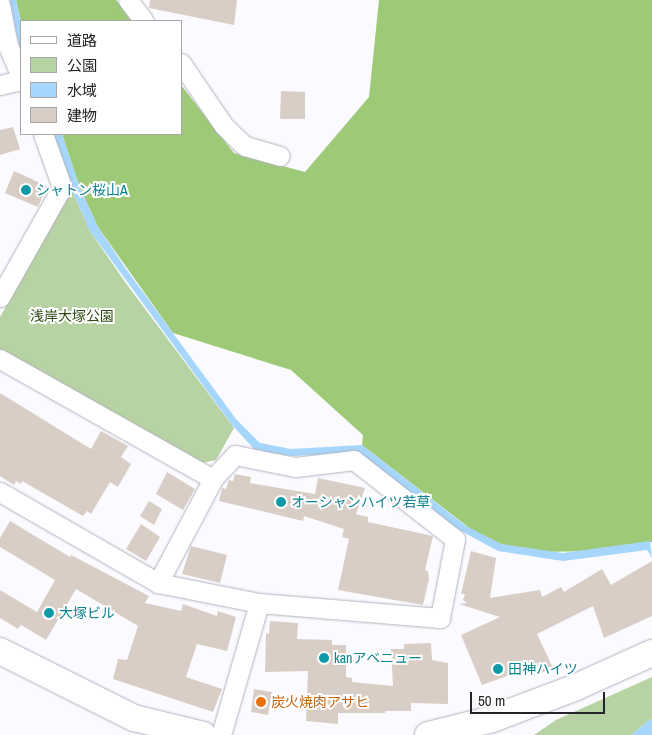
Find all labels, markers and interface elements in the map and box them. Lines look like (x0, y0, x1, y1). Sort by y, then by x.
legend (20, 20, 182, 135)
text: 道路 (67, 30, 97, 51)
text: 公園 (67, 55, 97, 76)
text: 水域 (67, 80, 97, 101)
text: 建物 (67, 105, 97, 126)
place label: シャトン桜山A (36, 182, 128, 198)
marker: シャトン桜山A (20, 184, 32, 196)
park label: 浅岸大塚公園 (30, 308, 114, 324)
place label: オーシャンハイツ若草 (291, 494, 431, 510)
marker: オーシャンハイツ若草 (275, 496, 287, 508)
place label: 大塚ビル (59, 605, 115, 621)
marker: 大塚ビル (43, 607, 55, 619)
place label: kanアベニュー (334, 650, 423, 666)
marker: kanアベニュー (318, 652, 330, 664)
place label: 田神ハイツ (508, 661, 578, 677)
marker: 田神ハイツ (492, 663, 504, 675)
scale bar (472, 682, 607, 714)
text: 50 m (478, 690, 505, 711)
place label: 炭火焼肉アサヒ (271, 694, 369, 710)
marker: 炭火焼肉アサヒ (255, 696, 267, 708)

